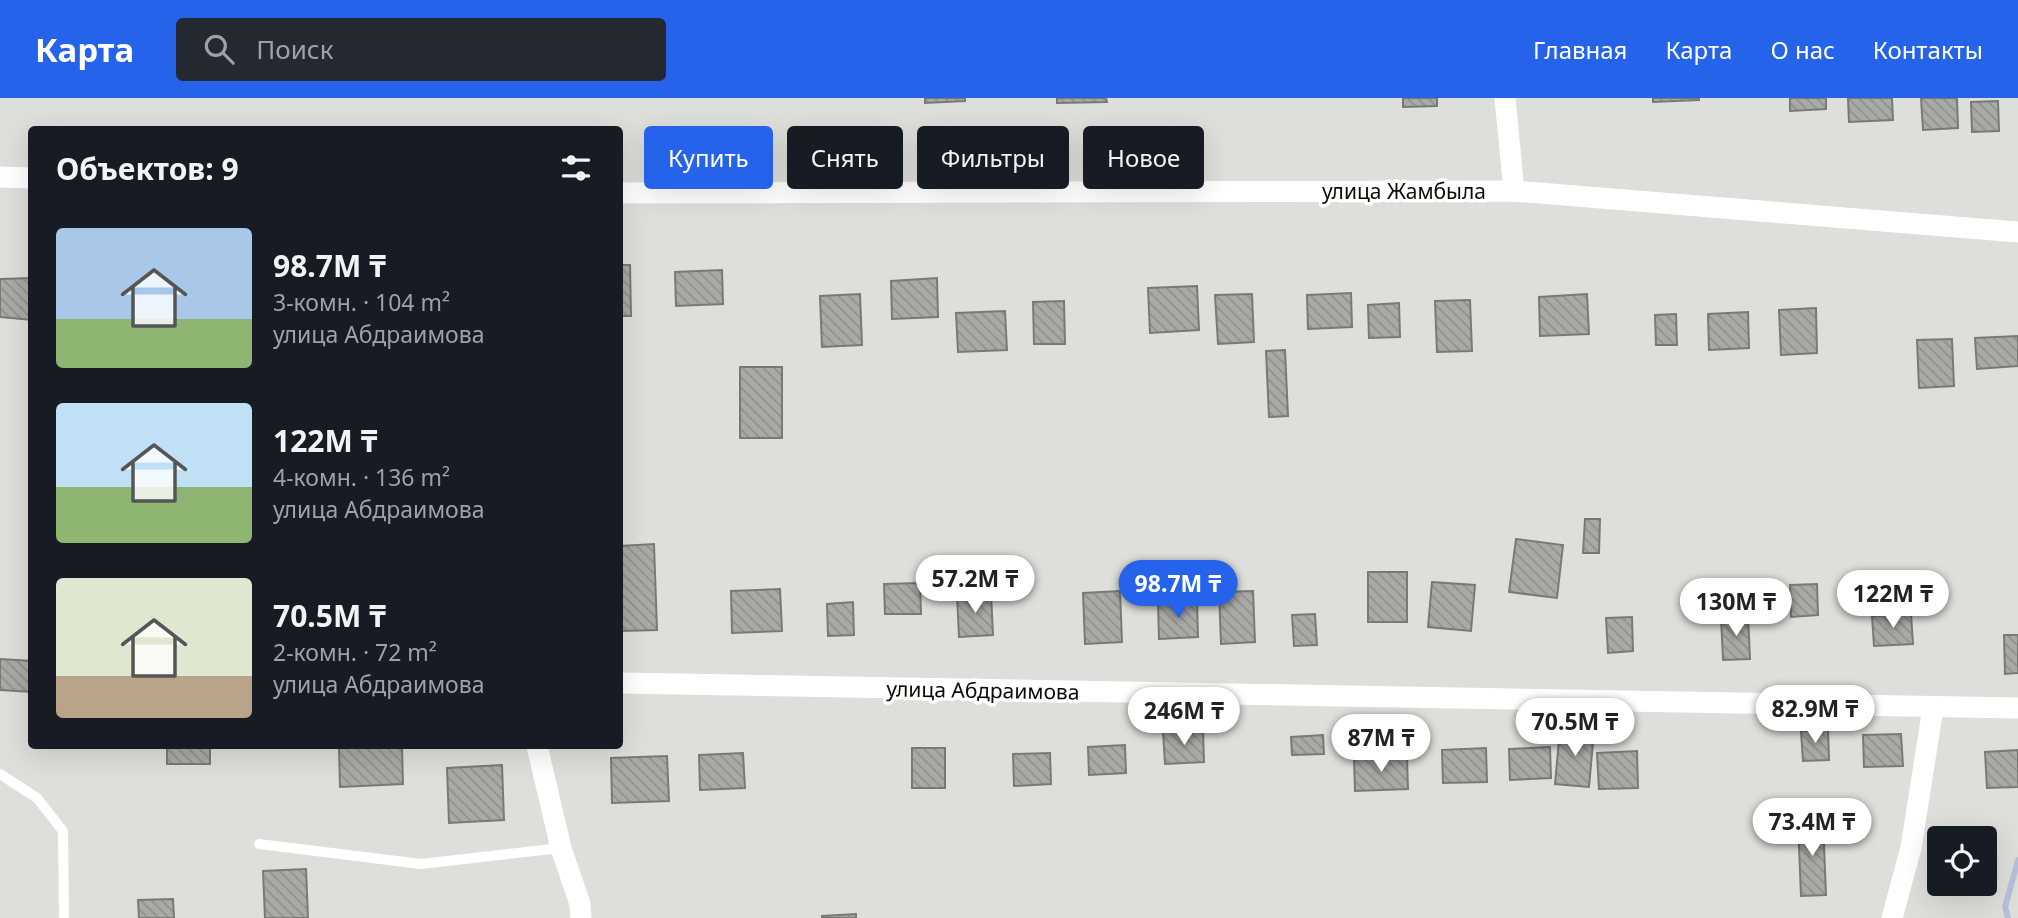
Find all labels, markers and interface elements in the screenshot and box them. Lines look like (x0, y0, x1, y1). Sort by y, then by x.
search box (176, 18, 666, 81)
text: Карта (35, 27, 134, 72)
icon: search (200, 30, 238, 68)
text: Поиск (256, 31, 333, 67)
text: Главная (1533, 33, 1627, 66)
text: Карта (1665, 33, 1732, 66)
text: О нас (1770, 33, 1835, 66)
text: Контакты (1873, 33, 1983, 66)
chip: Купить (644, 126, 773, 189)
chip: Снять (787, 126, 903, 189)
chip: Фильтры (917, 126, 1069, 189)
chip: Новое (1083, 126, 1204, 189)
text: Объектов: 9 (56, 148, 239, 189)
icon: filters (557, 149, 595, 187)
street label: улица Жамбыла (1322, 177, 1486, 205)
text: 98.7M ₸ (273, 245, 386, 286)
icon: home (112, 256, 196, 340)
text: 3-комн. · 104 m² (273, 286, 450, 318)
text: улица Абдраимова (273, 318, 484, 350)
text: 122M ₸ (273, 420, 378, 461)
icon: home (112, 431, 196, 515)
text: 4-комн. · 136 m² (273, 461, 450, 493)
text: улица Абдраимова (273, 493, 484, 525)
pin: 57.2M ₸ (910, 556, 1040, 615)
pin: 98.7M ₸ (1113, 560, 1243, 620)
text: 57.2M ₸ (932, 562, 1018, 594)
text: 98.7M ₸ (1135, 567, 1221, 599)
pin: 122M ₸ (1836, 570, 1950, 630)
text: 122M ₸ (1853, 577, 1933, 609)
pin: 130M ₸ (1679, 578, 1793, 638)
text: 130M ₸ (1696, 585, 1776, 617)
text: 70.5M ₸ (273, 595, 386, 636)
icon: home (112, 606, 196, 690)
text: 2-комн. · 72 m² (273, 636, 437, 668)
text: улица Абдраимова (273, 668, 484, 700)
street label: улица Абдраимова (886, 674, 1080, 706)
pin: 82.9M ₸ (1750, 686, 1880, 745)
pin: 246M ₸ (1127, 688, 1241, 747)
text: 82.9M ₸ (1772, 692, 1858, 724)
text: 246M ₸ (1144, 694, 1224, 726)
pin: 70.5M ₸ (1510, 698, 1640, 758)
text: 70.5M ₸ (1532, 705, 1618, 737)
pin: 87M ₸ (1332, 714, 1430, 774)
text: 87M ₸ (1347, 721, 1415, 753)
pin: 73.4M ₸ (1747, 798, 1877, 858)
text: 73.4M ₸ (1769, 805, 1855, 837)
map controls (1927, 826, 1997, 896)
button: locate (1927, 826, 1997, 896)

